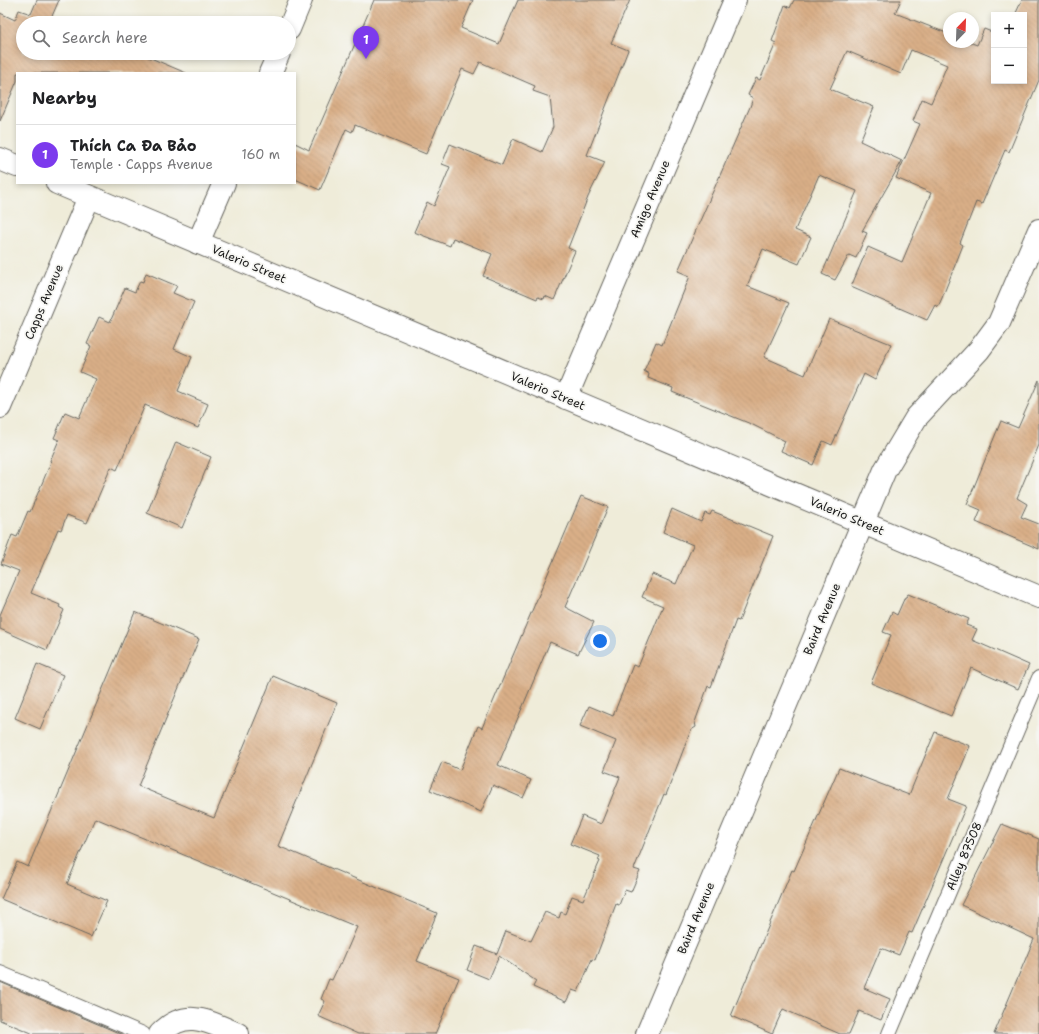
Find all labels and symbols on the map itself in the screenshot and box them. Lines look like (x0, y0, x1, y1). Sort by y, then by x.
north arrow (943, 12, 979, 48)
pin: 1 (353, 26, 379, 59)
street label: Amigo Avenue (626, 157, 674, 240)
street label: Valerio Street (209, 241, 289, 287)
street label: Capps Avenue (21, 262, 67, 342)
street label: Valerio Street (508, 368, 588, 414)
street label: Valerio Street (807, 493, 887, 539)
street label: Baird Avenue (800, 580, 844, 657)
your location (590, 631, 610, 651)
street label: Alley 87508 (942, 819, 986, 893)
street label: Baird Avenue (674, 879, 718, 956)

